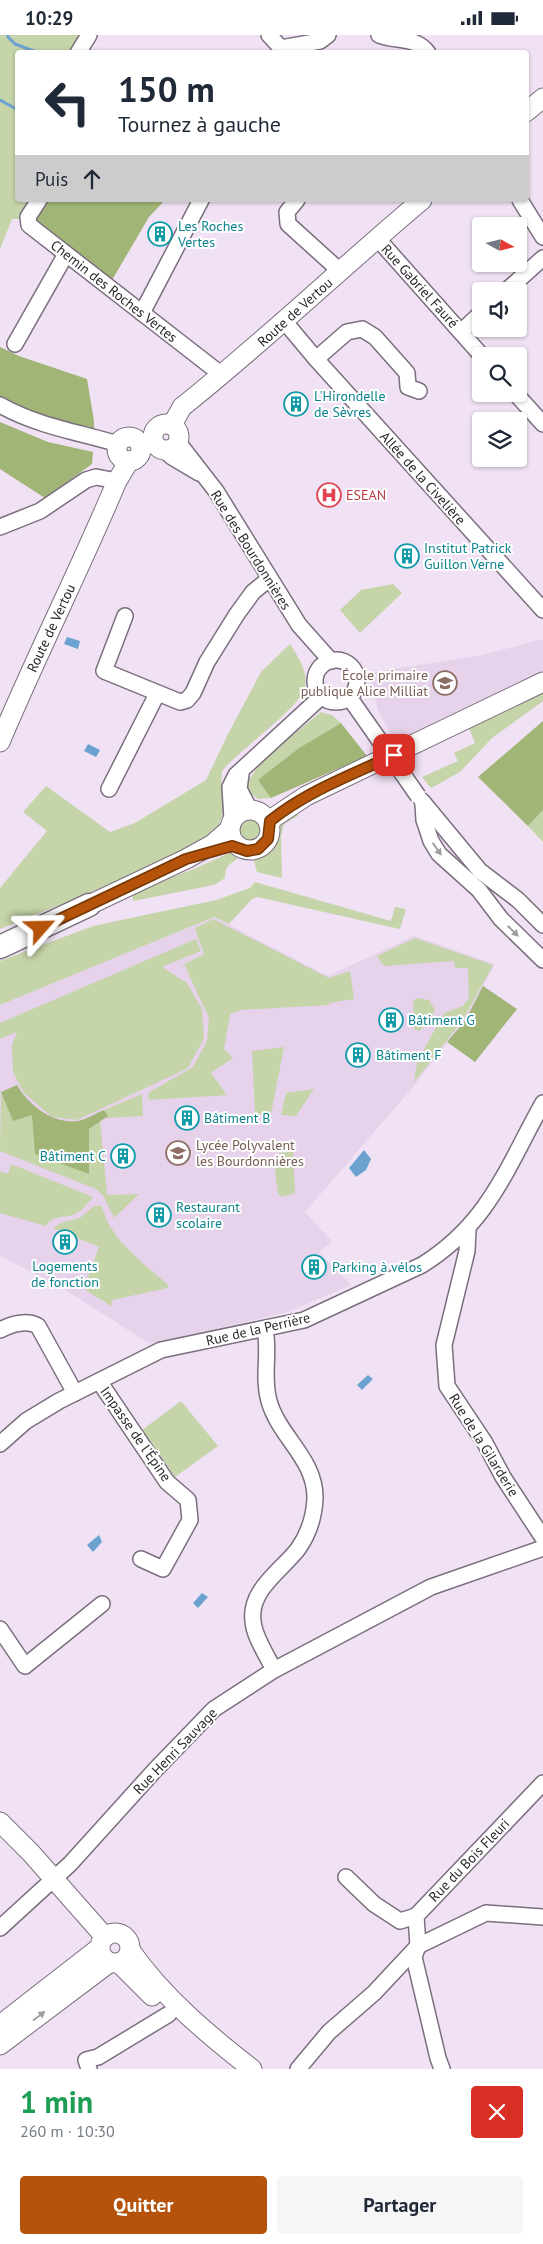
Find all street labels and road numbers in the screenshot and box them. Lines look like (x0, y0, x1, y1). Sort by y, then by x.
street label: Chemin des Roches Vertes (47, 236, 181, 346)
street label: Rue Gabriel Fauré (378, 240, 462, 332)
street label: Route de Vertou (254, 273, 336, 351)
street label: Allée de la Civelière (376, 428, 470, 528)
street label: Rue des Bourdonnières (207, 487, 295, 613)
street label: Route de Vertou (23, 581, 79, 675)
street label: Rue de la Perrière (204, 1308, 312, 1350)
street label: Impasse de l'Épine (97, 1383, 175, 1485)
street label: Rue de la Gilarderie (445, 1390, 523, 1500)
street label: Rue Henri Sauvage (129, 1704, 221, 1798)
street label: Rue du Bois Fleuri (425, 1815, 513, 1905)

